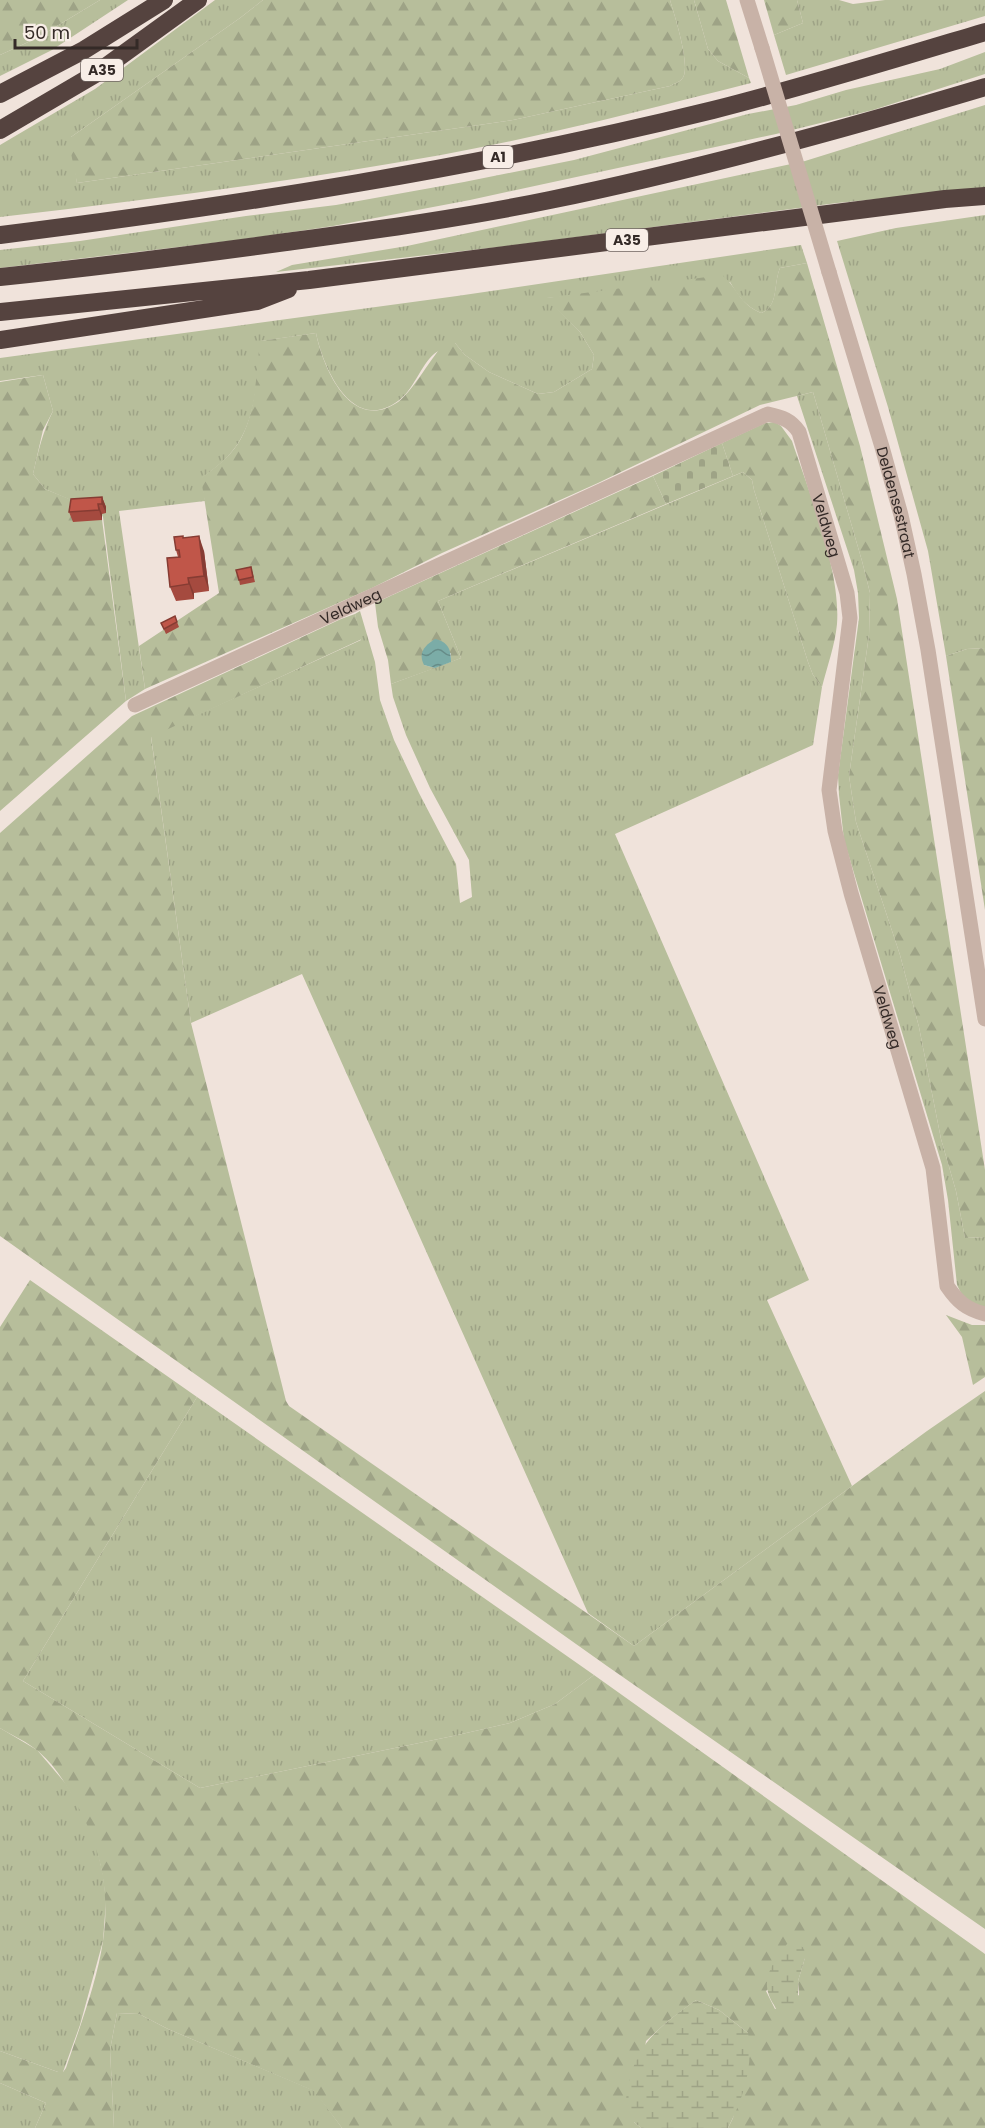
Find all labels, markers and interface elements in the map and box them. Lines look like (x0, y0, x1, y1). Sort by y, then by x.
scale bar (15, 12, 136, 50)
text: 50 m (24, 20, 70, 45)
road number: A35 (81, 59, 123, 81)
road number: A1 (483, 146, 513, 168)
road number: A35 (606, 229, 648, 251)
street label: Deldensestraat (872, 444, 921, 560)
street label: Veldweg (807, 491, 846, 559)
street label: Veldweg (316, 583, 384, 629)
street label: Veldweg (869, 983, 907, 1051)

